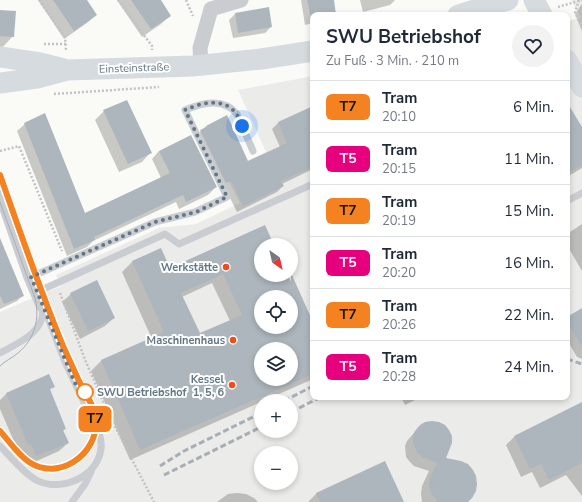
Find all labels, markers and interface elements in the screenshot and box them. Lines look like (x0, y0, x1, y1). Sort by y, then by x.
text: SWU Betriebshof (326, 24, 481, 50)
button: heart (512, 25, 554, 67)
text: Zu Fuß · 3 Min. · 210 m (326, 52, 459, 70)
street label: Einsteinstraße (99, 59, 170, 77)
text: Tram (382, 88, 417, 108)
text: T7 (339, 97, 357, 116)
text: 6 Min. (513, 97, 554, 117)
text: 20:10 (382, 108, 416, 126)
your location (232, 116, 252, 136)
text: Tram (382, 140, 417, 160)
text: T5 (339, 149, 357, 168)
text: 11 Min. (504, 149, 554, 169)
text: 20:15 (382, 160, 416, 178)
text: Tram (382, 192, 417, 212)
text: T7 (339, 201, 357, 220)
text: 15 Min. (504, 201, 554, 221)
text: 20:19 (382, 212, 416, 230)
north arrow (254, 238, 298, 282)
map controls (254, 238, 298, 490)
text: Tram (382, 244, 417, 264)
text: T5 (339, 253, 357, 272)
text: 16 Min. (504, 253, 554, 273)
place label: Werkstätte (161, 260, 218, 275)
marker: Werkstätte (221, 262, 231, 272)
text: 20:20 (382, 264, 416, 282)
button: locate (254, 290, 298, 334)
text: Tram (382, 296, 417, 316)
text: T7 (339, 305, 357, 324)
text: 22 Min. (504, 305, 554, 325)
text: 20:26 (382, 316, 416, 334)
place label: Maschinenhaus (147, 333, 225, 348)
marker: Maschinenhaus (228, 335, 238, 345)
button: layers (254, 342, 298, 386)
text: Tram (382, 348, 417, 368)
text: T5 (339, 357, 357, 376)
text: 24 Min. (504, 357, 554, 377)
text: 20:28 (382, 368, 416, 386)
place label: Kessel 1, 5, 6 (191, 372, 224, 400)
marker: Kessel 1, 5, 6 (227, 380, 237, 390)
marker: SWU Betriebshof (76, 383, 94, 401)
place label: SWU Betriebshof (97, 385, 188, 400)
button: + (254, 394, 298, 438)
line badge: T7 (77, 406, 113, 432)
text: T7 (86, 409, 104, 428)
button: − (254, 446, 298, 490)

